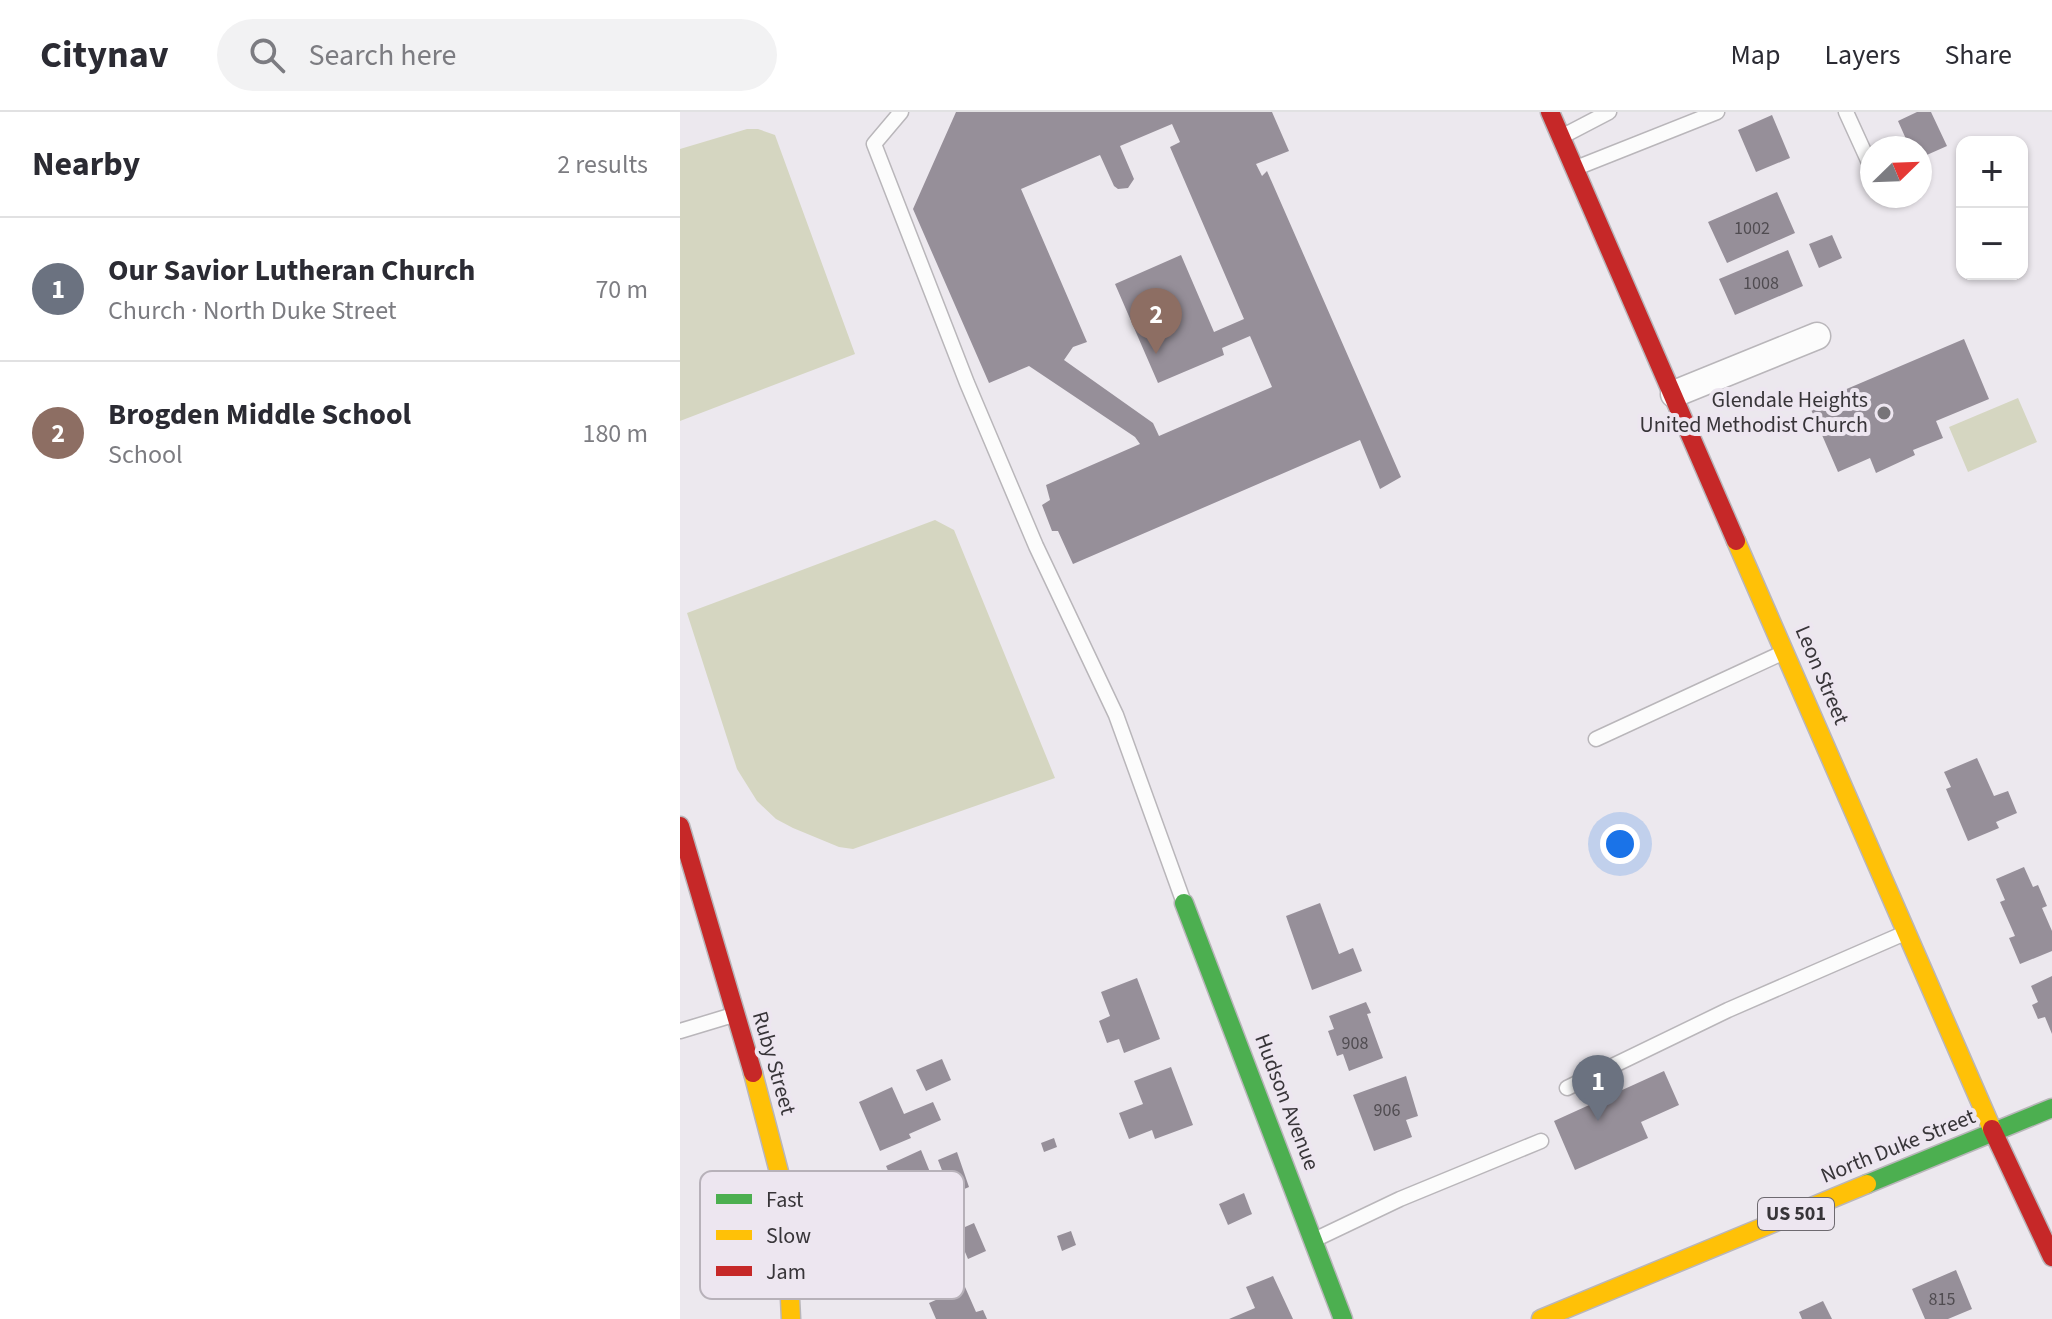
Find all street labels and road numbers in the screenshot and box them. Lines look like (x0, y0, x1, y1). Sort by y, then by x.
street label: Leon Street (1787, 621, 1857, 730)
street label: Ruby Street (744, 1007, 804, 1119)
street label: Hudson Avenue (1246, 1029, 1328, 1175)
street label: North Duke Street (1816, 1100, 1981, 1192)
road number: US 501 (1758, 1198, 1834, 1230)

